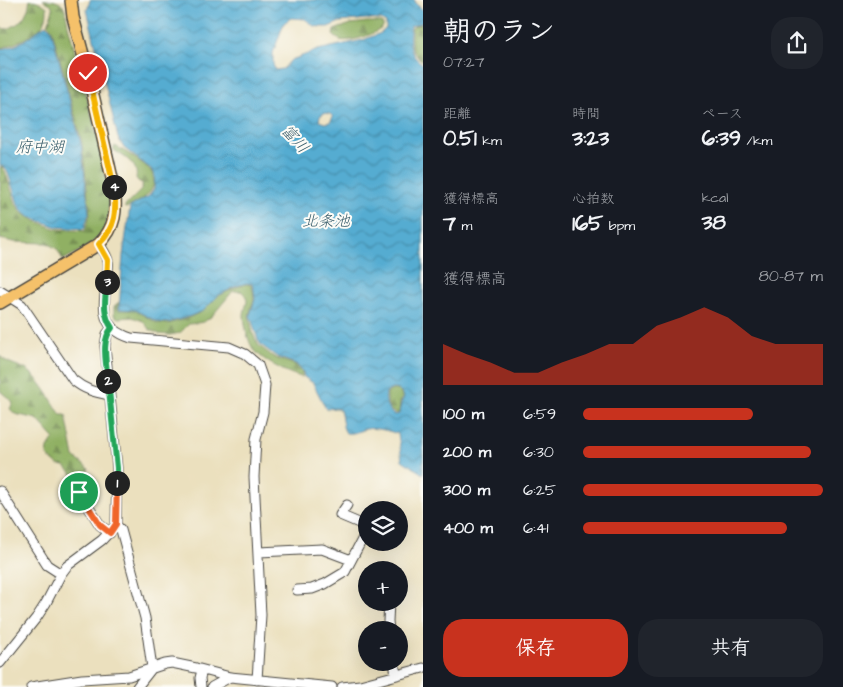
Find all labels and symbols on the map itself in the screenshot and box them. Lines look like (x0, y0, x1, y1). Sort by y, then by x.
pin (67, 52, 109, 94)
water label: 富川 (276, 120, 314, 158)
water label: 府中湖 (16, 136, 66, 158)
pin: 4 (102, 174, 126, 200)
water label: 北条池 (302, 210, 351, 232)
pin: 3 (94, 270, 120, 294)
pin: 2 (96, 368, 120, 394)
pin: 1 (104, 470, 130, 496)
pin (58, 471, 100, 513)

